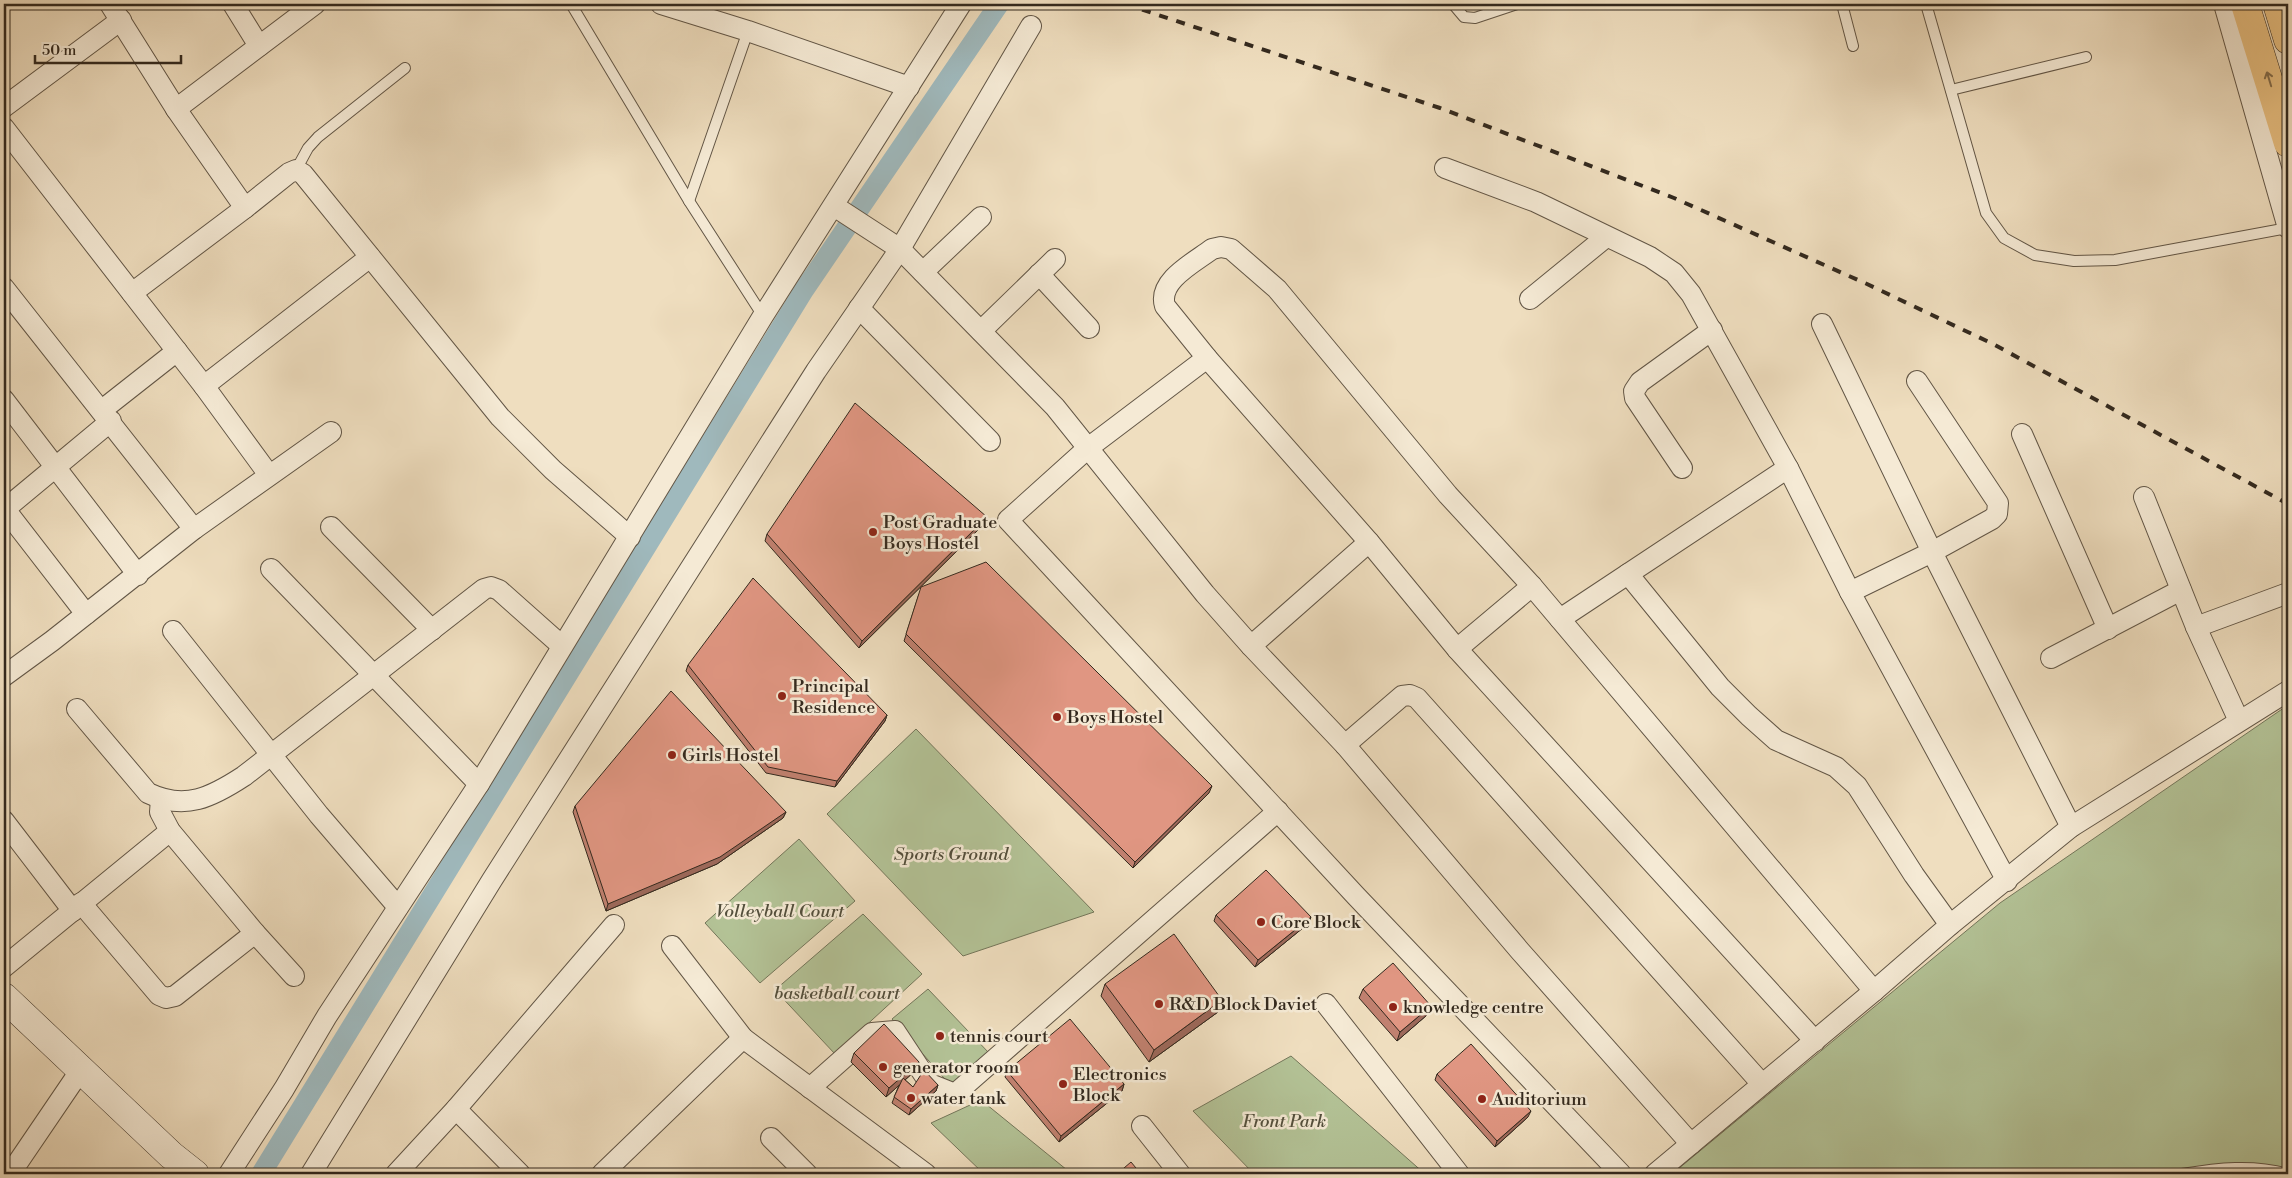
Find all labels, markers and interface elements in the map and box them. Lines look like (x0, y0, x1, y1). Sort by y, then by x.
scale bar (35, 32, 181, 64)
text: 50 m (42, 41, 76, 60)
one-way arrow (2263, 72, 2273, 88)
place label: Post Graduate Boys Hostel (882, 511, 997, 555)
marker: Post Graduate Boys Hostel (867, 526, 879, 538)
place label: Principal Residence (792, 675, 875, 719)
marker: Principal Residence (776, 690, 788, 702)
place label: Boys Hostel (1066, 706, 1164, 729)
marker: Boys Hostel (1051, 711, 1063, 723)
place label: Girls Hostel (682, 744, 779, 767)
marker: Girls Hostel (666, 749, 678, 761)
park label: Sports Ground (894, 843, 1009, 866)
park label: Volleyball Court (716, 900, 845, 923)
place label: Core Block (1271, 911, 1362, 934)
marker: Core Block (1255, 916, 1267, 928)
park label: basketball court (774, 982, 901, 1005)
place label: R&D Block Daviet (1169, 993, 1318, 1016)
place label: knowledge centre (1403, 996, 1544, 1019)
marker: R&D Block Daviet (1153, 998, 1165, 1010)
marker: knowledge centre (1387, 1001, 1399, 1013)
place label: tennis court (950, 1025, 1049, 1048)
marker: tennis court (934, 1030, 946, 1042)
place label: generator room (893, 1056, 1019, 1079)
marker: generator room (877, 1061, 889, 1073)
place label: Electronics Block (1072, 1063, 1167, 1107)
marker: Electronics Block (1057, 1078, 1069, 1090)
place label: water tank (920, 1087, 1007, 1110)
place label: Auditorium (1491, 1088, 1587, 1111)
marker: water tank (905, 1092, 917, 1104)
marker: Auditorium (1476, 1093, 1488, 1105)
park label: Front Park (1242, 1110, 1326, 1133)

